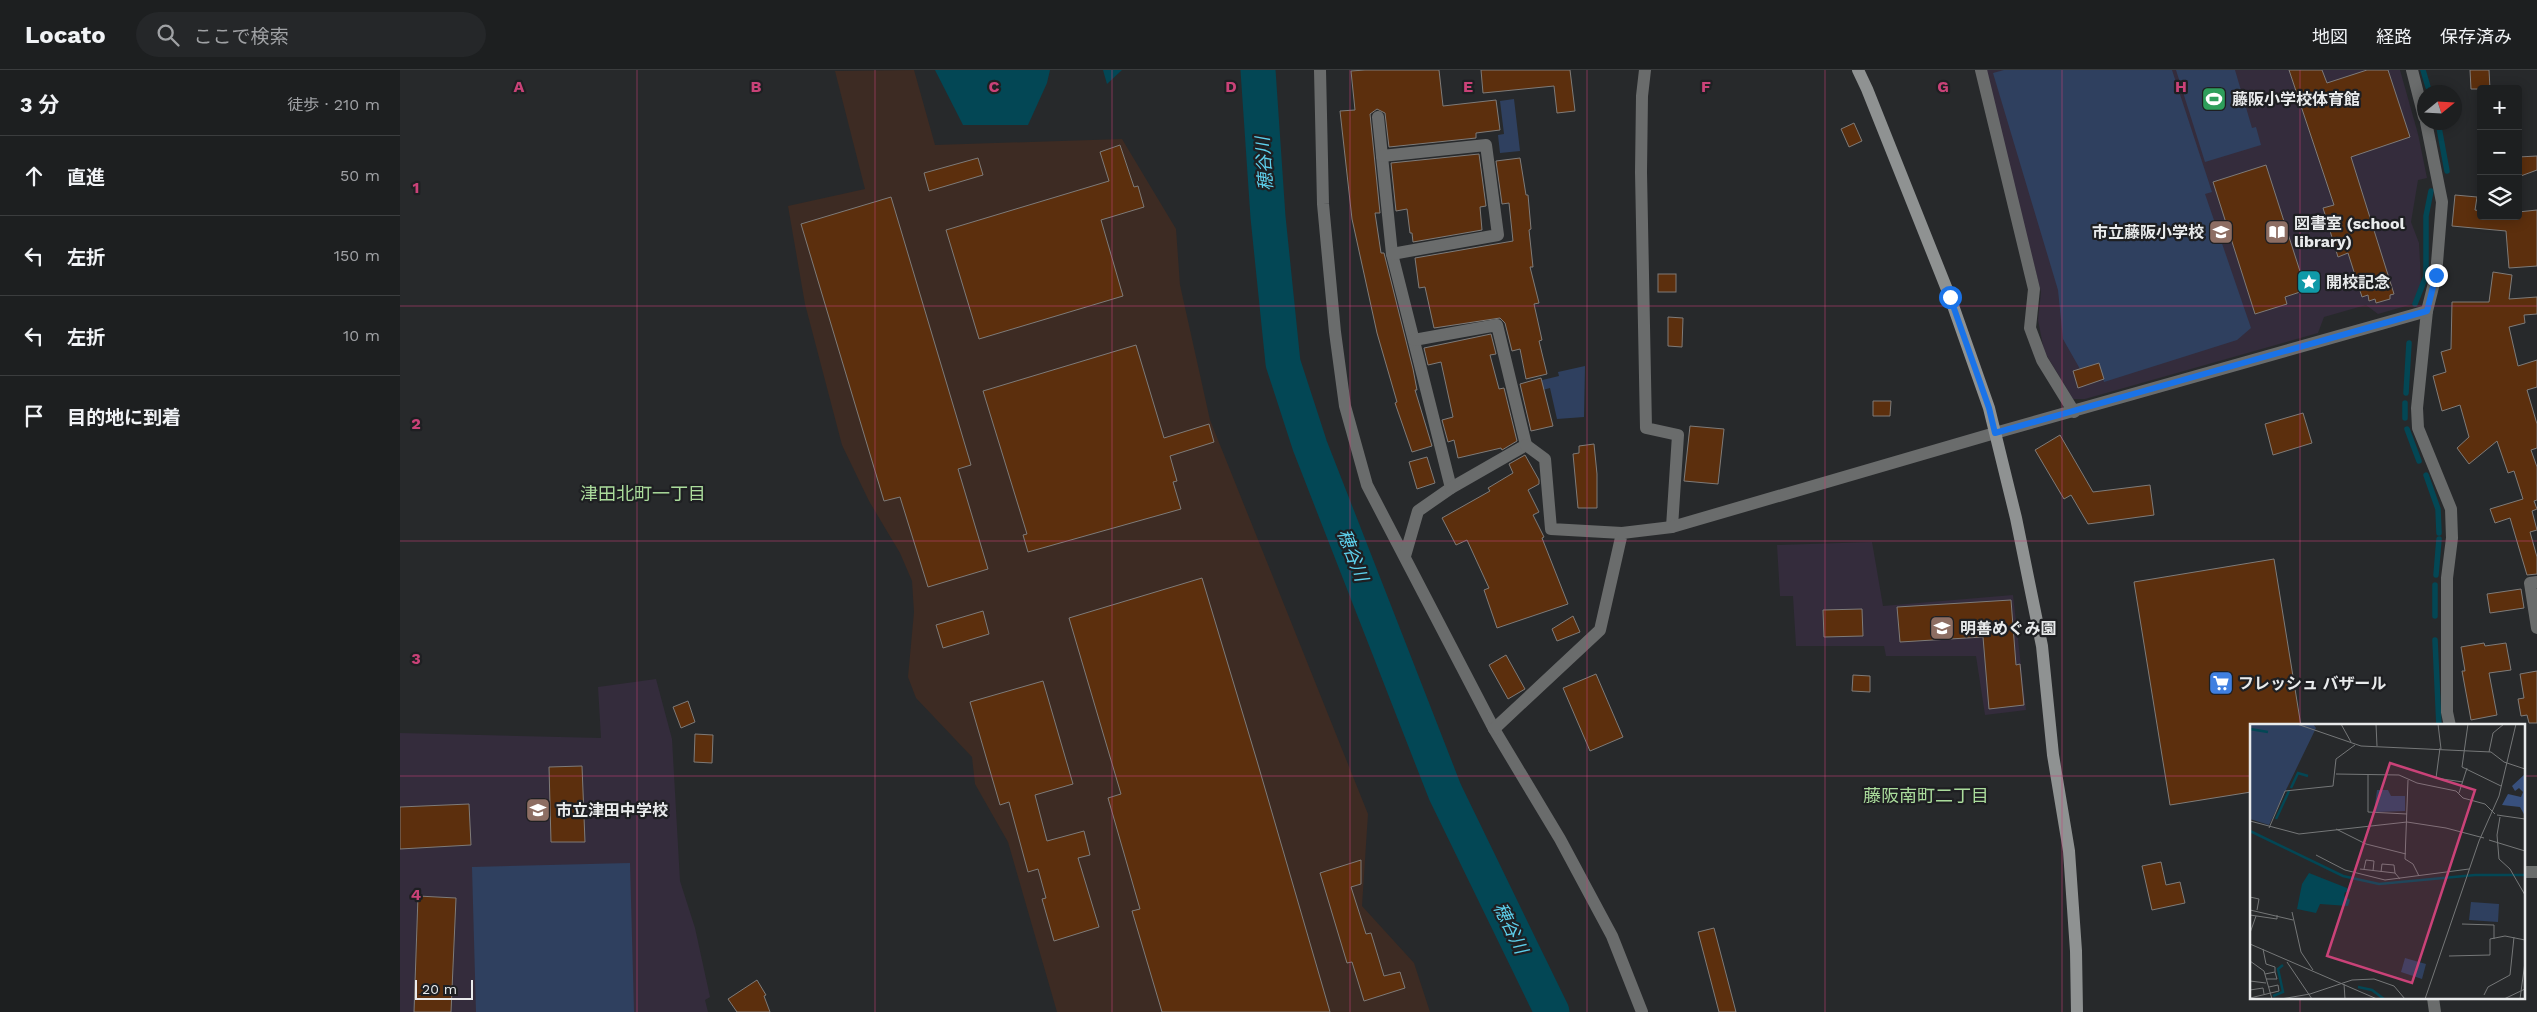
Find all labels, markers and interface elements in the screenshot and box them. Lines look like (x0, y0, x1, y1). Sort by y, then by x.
search box (136, 12, 486, 57)
text: Locato (25, 21, 106, 49)
icon: search (154, 21, 182, 49)
text: ここで検索 (194, 25, 289, 48)
text: 地図 (2312, 26, 2348, 47)
text: 経路 (2376, 26, 2412, 47)
text: 保存済み (2440, 26, 2512, 47)
text: A (514, 77, 525, 96)
text: B (751, 77, 762, 96)
text: C (989, 77, 1000, 96)
text: D (1225, 77, 1237, 96)
text: E (1463, 77, 1473, 96)
text: F (1701, 77, 1711, 96)
text: G (1937, 77, 1949, 96)
text: H (2175, 77, 2187, 96)
north arrow (2417, 85, 2462, 130)
map controls (2477, 85, 2522, 220)
button: + (2477, 85, 2522, 130)
sports icon: 藤阪小学校体育館 (2201, 86, 2227, 112)
place label: 藤阪小学校体育館 (2232, 90, 2360, 109)
text: 3 分 (20, 92, 59, 117)
text: 徒歩 · 210 m (287, 95, 380, 114)
button: − (2477, 130, 2522, 175)
water label: 穂谷川 (1252, 134, 1276, 192)
icon: ahead (20, 162, 48, 190)
text: 直進 (67, 166, 105, 189)
text: 50 m (340, 166, 380, 185)
button: layers (2477, 175, 2522, 220)
text: 1 (413, 178, 419, 197)
place label: 図書室 (school library) (2294, 214, 2405, 251)
school or university icon: 市立藤阪小学校 (2208, 219, 2234, 245)
library icon: 図書室 (school library) (2264, 219, 2290, 245)
place label: 市立藤阪小学校 (2092, 223, 2204, 242)
icon: left (20, 242, 48, 270)
text: 左折 (67, 246, 105, 269)
text: 150 m (334, 246, 380, 265)
route end (2425, 264, 2448, 287)
place icon: 開校記念 (2296, 269, 2322, 295)
place label: 開校記念 (2326, 273, 2390, 292)
route start (1939, 286, 1962, 309)
icon: left (20, 322, 48, 350)
text: 左折 (67, 326, 105, 349)
text: 10 m (343, 326, 380, 345)
icon: arrive (20, 402, 48, 430)
text: 目的地に到着 (67, 406, 181, 429)
text: 2 (411, 414, 421, 433)
district label: 津田北町一丁目 (580, 483, 706, 504)
water label: 穂谷川 (1334, 526, 1373, 586)
school or university icon: 明善めぐみ園 (1929, 615, 1955, 641)
place label: 明善めぐみ園 (1960, 619, 2056, 638)
text: 3 (411, 649, 421, 668)
supermarket icon: フレッシュ バザール (2208, 670, 2234, 696)
place label: フレッシュ バザール (2238, 674, 2387, 693)
inset map (2250, 724, 2524, 1000)
district label: 藤阪南町二丁目 (1863, 785, 1989, 806)
school or university icon: 市立津田中学校 (525, 797, 551, 823)
place label: 市立津田中学校 (556, 801, 668, 820)
text: 4 (411, 885, 421, 904)
water label: 穂谷川 (1490, 899, 1533, 959)
scale bar (415, 977, 472, 1000)
text: 20 m (422, 981, 457, 997)

